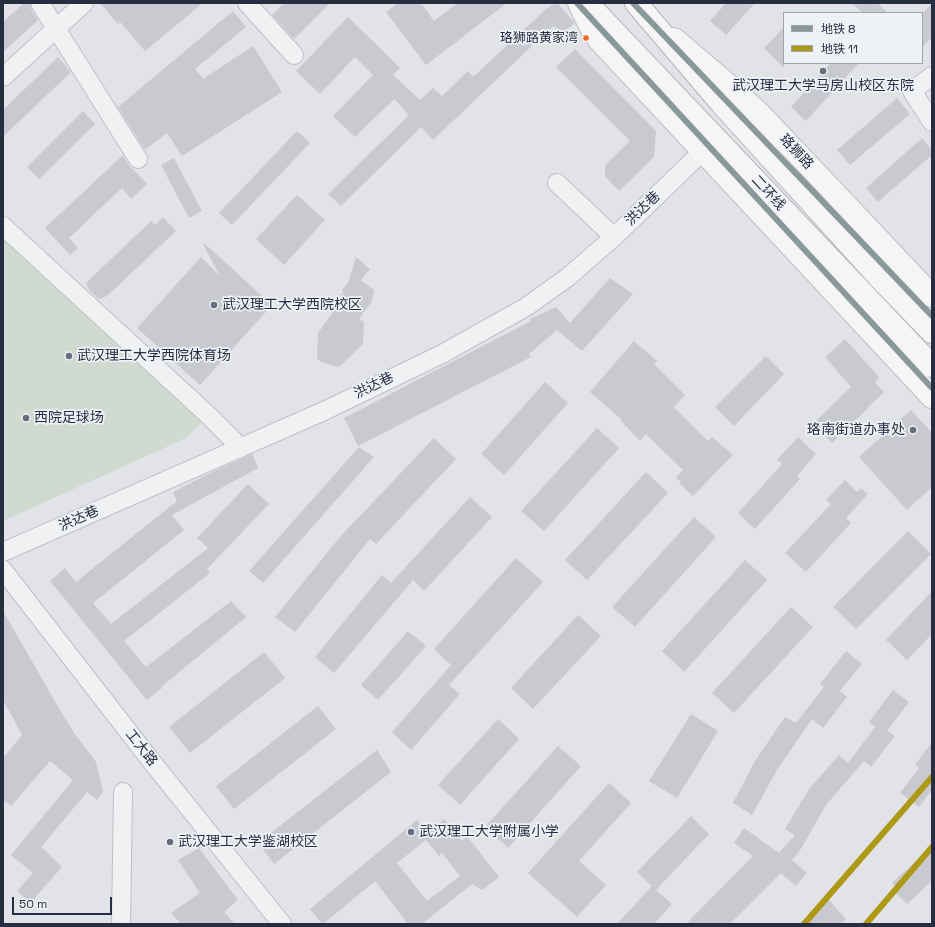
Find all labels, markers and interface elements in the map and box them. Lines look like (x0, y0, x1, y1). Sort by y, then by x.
legend (783, 12, 923, 64)
text: 地铁 8 (821, 21, 856, 37)
place label: 珞狮路黄家湾 (500, 30, 578, 46)
marker: 珞狮路黄家湾 (581, 33, 591, 43)
text: 地铁 11 (821, 41, 858, 57)
marker: 武汉理工大学马房山校区东院 (818, 66, 828, 76)
place label: 武汉理工大学马房山校区东院 (732, 78, 914, 94)
street label: 珞狮路 (776, 131, 816, 173)
street label: 二环线 (748, 172, 788, 214)
street label: 洪达巷 (622, 188, 664, 230)
place label: 武汉理工大学西院校区 (222, 297, 362, 313)
marker: 武汉理工大学西院校区 (209, 300, 219, 310)
place label: 武汉理工大学西院体育场 (77, 348, 231, 364)
marker: 武汉理工大学西院体育场 (64, 351, 74, 361)
street label: 洪达巷 (351, 369, 397, 403)
place label: 西院足球场 (34, 410, 104, 426)
marker: 西院足球场 (21, 413, 31, 423)
place label: 珞南街道办事处 (807, 422, 905, 438)
marker: 珞南街道办事处 (908, 425, 918, 435)
street label: 洪达巷 (56, 503, 102, 535)
street label: 工大路 (121, 726, 161, 770)
place label: 武汉理工大学附属小学 (419, 824, 559, 840)
marker: 武汉理工大学附属小学 (406, 827, 416, 837)
place label: 武汉理工大学鉴湖校区 (178, 834, 318, 850)
marker: 武汉理工大学鉴湖校区 (165, 837, 175, 847)
scale bar (14, 889, 114, 915)
text: 50 m (19, 896, 47, 912)

